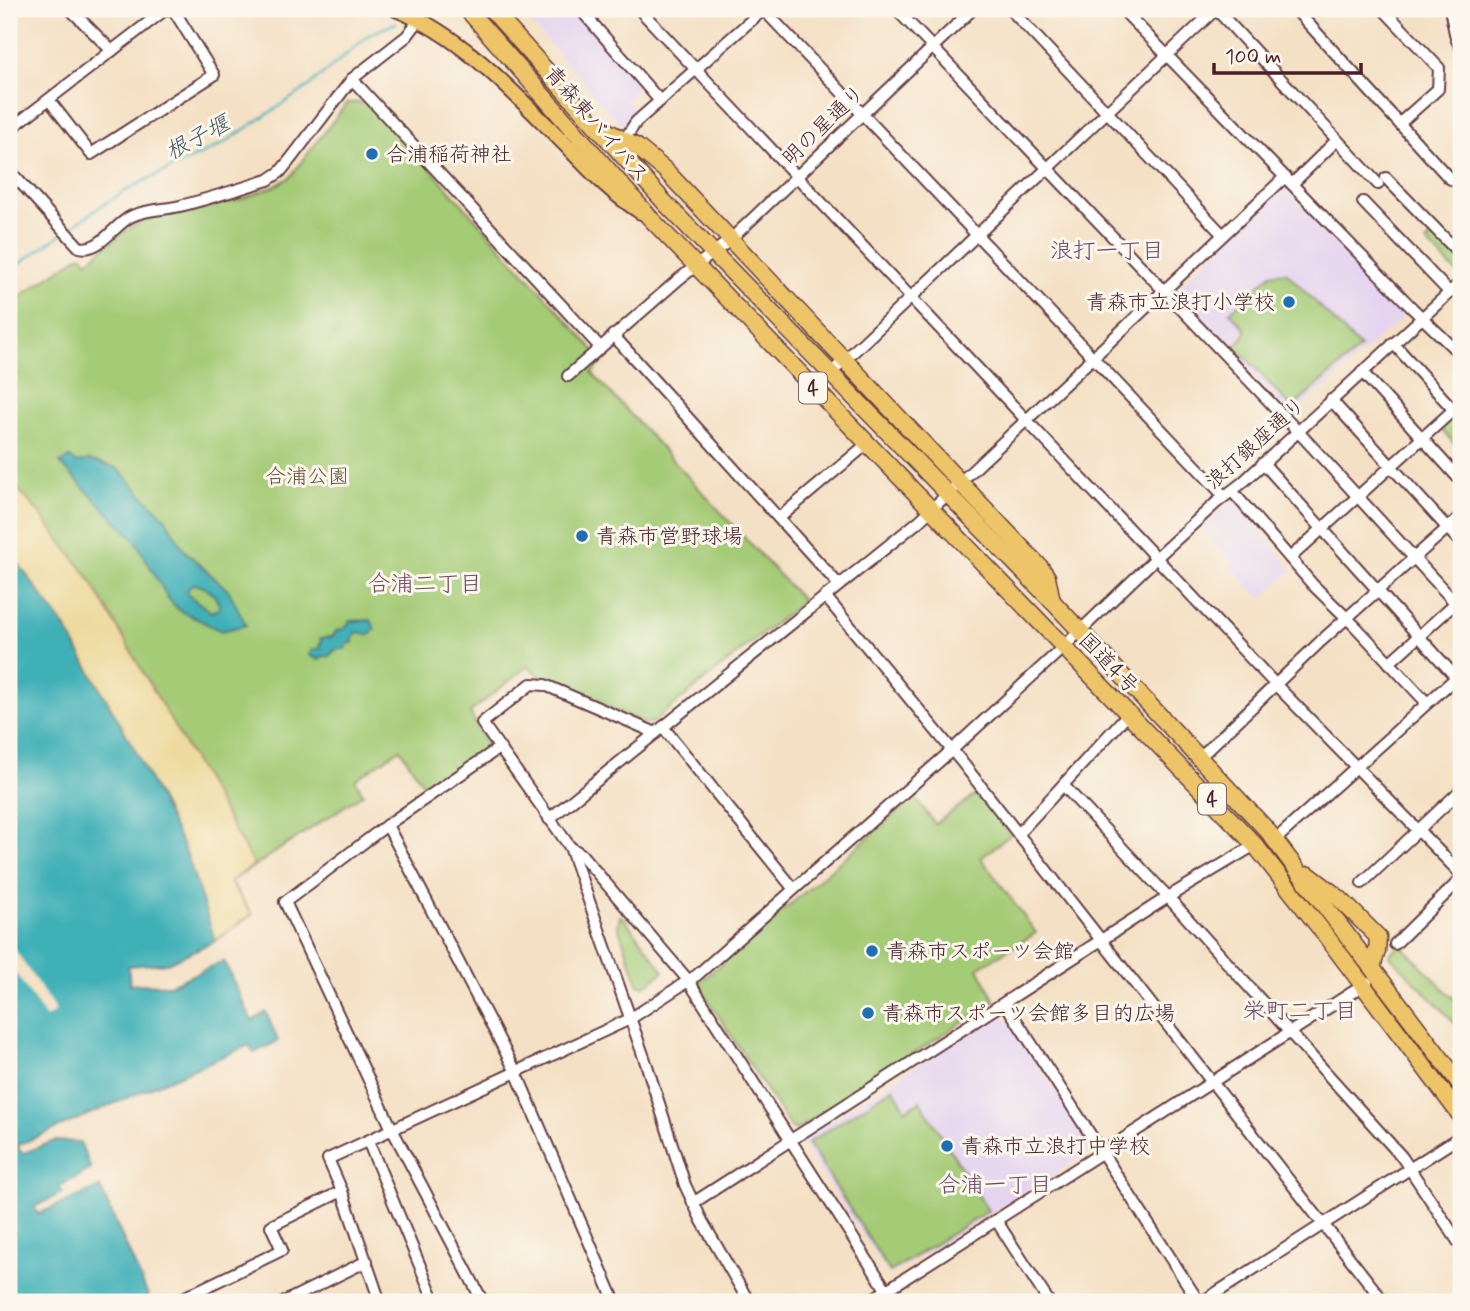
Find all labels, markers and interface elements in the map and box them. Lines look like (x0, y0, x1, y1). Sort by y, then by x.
scale bar (1214, 32, 1362, 76)
text: 100 m (1225, 43, 1281, 71)
street label: 青森東バイパス (538, 60, 655, 189)
street label: 明の星通り (776, 79, 871, 172)
water label: 根子堰 (160, 108, 238, 168)
place label: 合浦稲荷神社 (386, 141, 512, 169)
marker: 合浦稲荷神社 (364, 146, 380, 162)
district label: 浪打一丁目 (1050, 237, 1165, 267)
place label: 青森市立浪打小学校 (1086, 289, 1275, 317)
marker: 青森市立浪打小学校 (1281, 294, 1297, 310)
road number: 4 (799, 372, 827, 404)
street label: 浪打銀座通り (1199, 391, 1312, 496)
park label: 合浦公園 (265, 463, 349, 491)
place label: 青森市営野球場 (596, 523, 743, 551)
marker: 青森市営野球場 (574, 528, 590, 544)
district label: 合浦二丁目 (368, 570, 483, 600)
street label: 国道4号 (1072, 627, 1144, 700)
road number: 4 (1198, 784, 1226, 814)
place label: 青森市スポーツ会館 (886, 938, 1075, 966)
marker: 青森市スポーツ会館 (864, 943, 880, 959)
district label: 栄町二丁目 (1243, 997, 1358, 1027)
place label: 青森市スポーツ会館多目的広場 (882, 1000, 1176, 1028)
marker: 青森市スポーツ会館多目的広場 (860, 1005, 876, 1021)
place label: 青森市立浪打中学校 (961, 1133, 1150, 1161)
marker: 青森市立浪打中学校 (939, 1138, 955, 1154)
district label: 合浦一丁目 (938, 1171, 1053, 1201)

